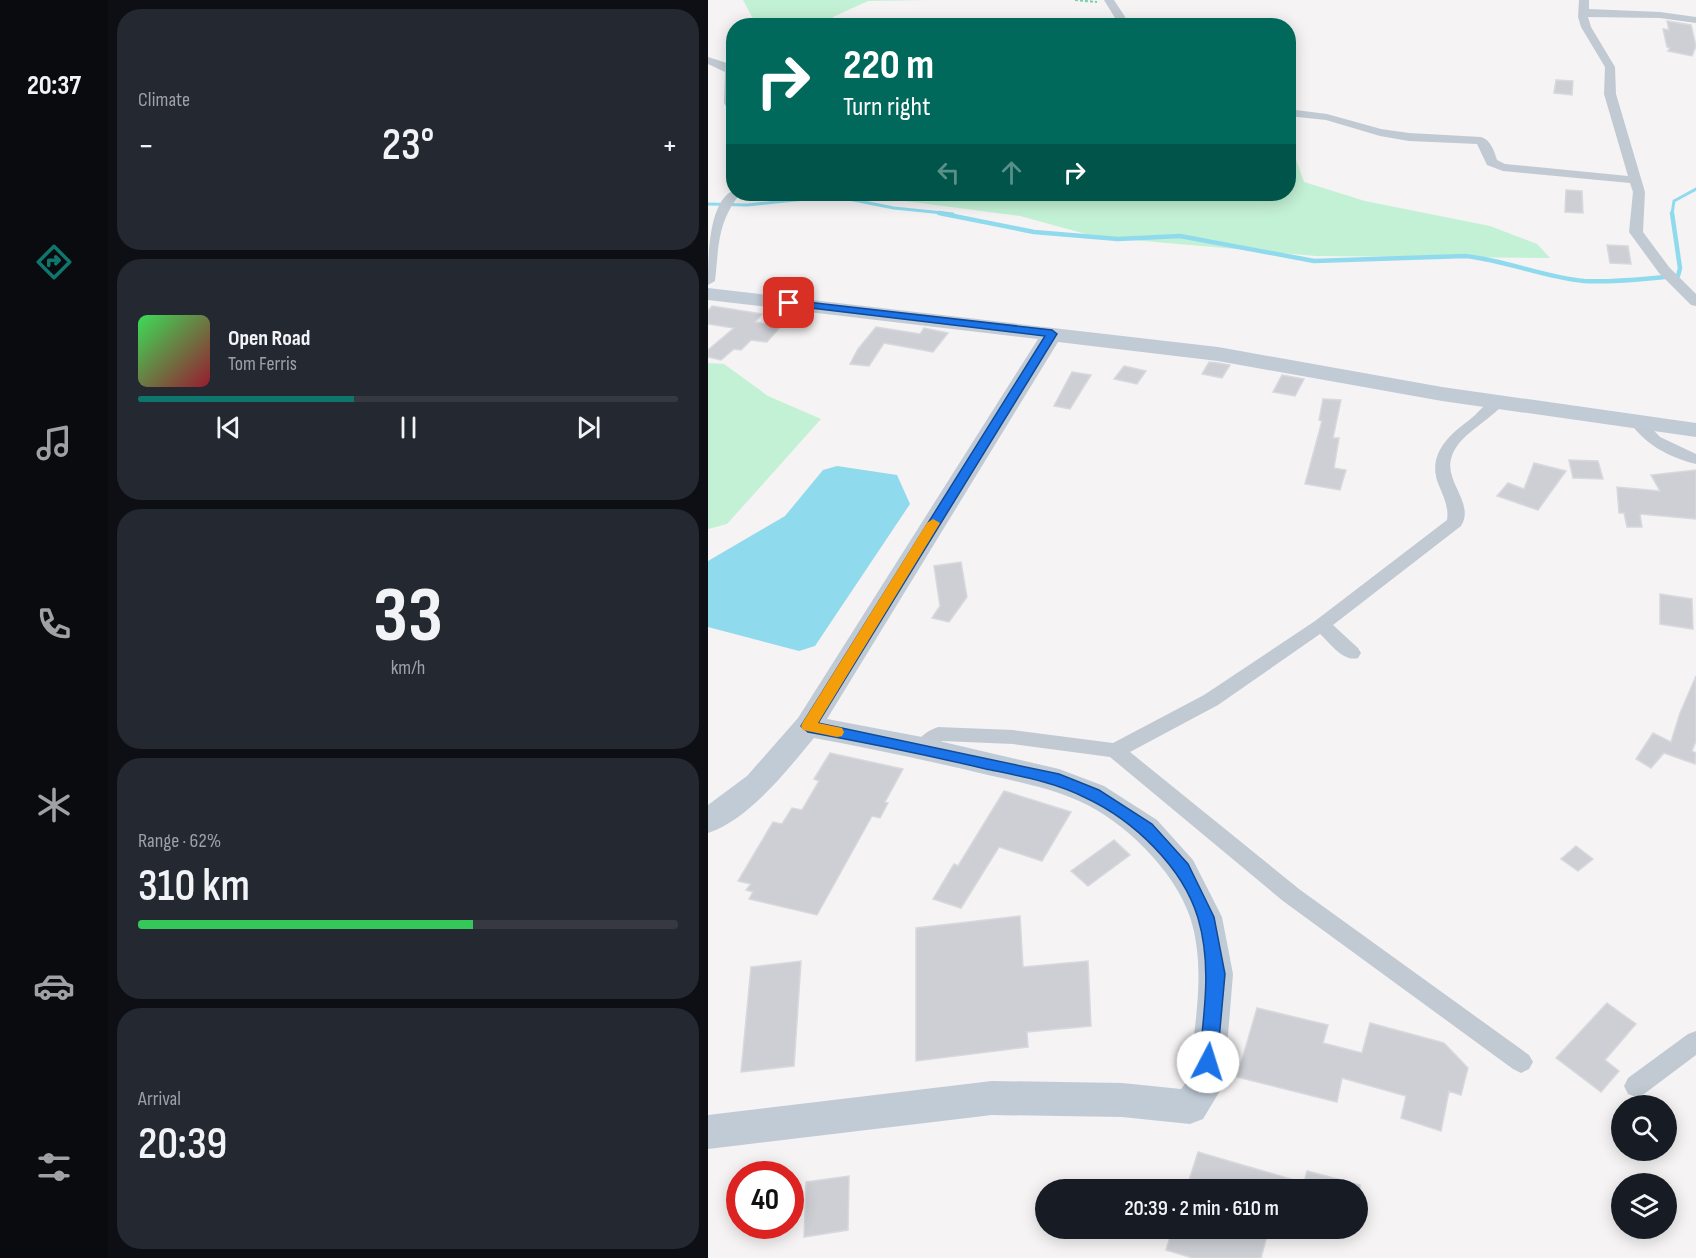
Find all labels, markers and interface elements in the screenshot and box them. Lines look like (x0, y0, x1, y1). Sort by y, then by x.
text: 220 m (843, 40, 934, 91)
icon: right (744, 42, 822, 120)
text: 20:37 (27, 70, 81, 102)
text: Climate (138, 88, 190, 112)
text: Turn right (843, 91, 930, 123)
text: 23° (382, 118, 434, 173)
text: − (138, 126, 154, 166)
text: + (662, 126, 678, 166)
icon: left (932, 156, 965, 189)
icon: ahead (995, 156, 1028, 189)
icon: right (1058, 156, 1091, 189)
icon: directions (33, 241, 75, 283)
pin (763, 277, 814, 328)
icon: arrive (772, 286, 805, 319)
text: Open Road (228, 325, 310, 352)
text: Tom Ferris (228, 352, 297, 376)
icon: previous (212, 411, 245, 444)
icon: pause (392, 411, 425, 444)
icon: next (572, 411, 605, 444)
icon: music (33, 422, 75, 464)
text: 33 (373, 570, 443, 663)
icon: phone (33, 603, 75, 645)
text: km/h (391, 656, 425, 680)
icon: climate (33, 784, 75, 826)
text: Range · 62% (138, 829, 221, 853)
text: 310 km (138, 859, 250, 914)
icon: car (33, 965, 75, 1007)
position arrow (1176, 1030, 1240, 1094)
text: Arrival (138, 1087, 181, 1111)
map controls (1611, 1095, 1677, 1239)
button: search (1611, 1095, 1677, 1161)
text: 20:39 (138, 1117, 227, 1172)
icon: filters (33, 1146, 75, 1188)
speed limit sign: 40 (726, 1161, 804, 1239)
button: layers (1611, 1173, 1677, 1239)
text: 20:39 · 2 min · 610 m (1124, 1195, 1279, 1222)

